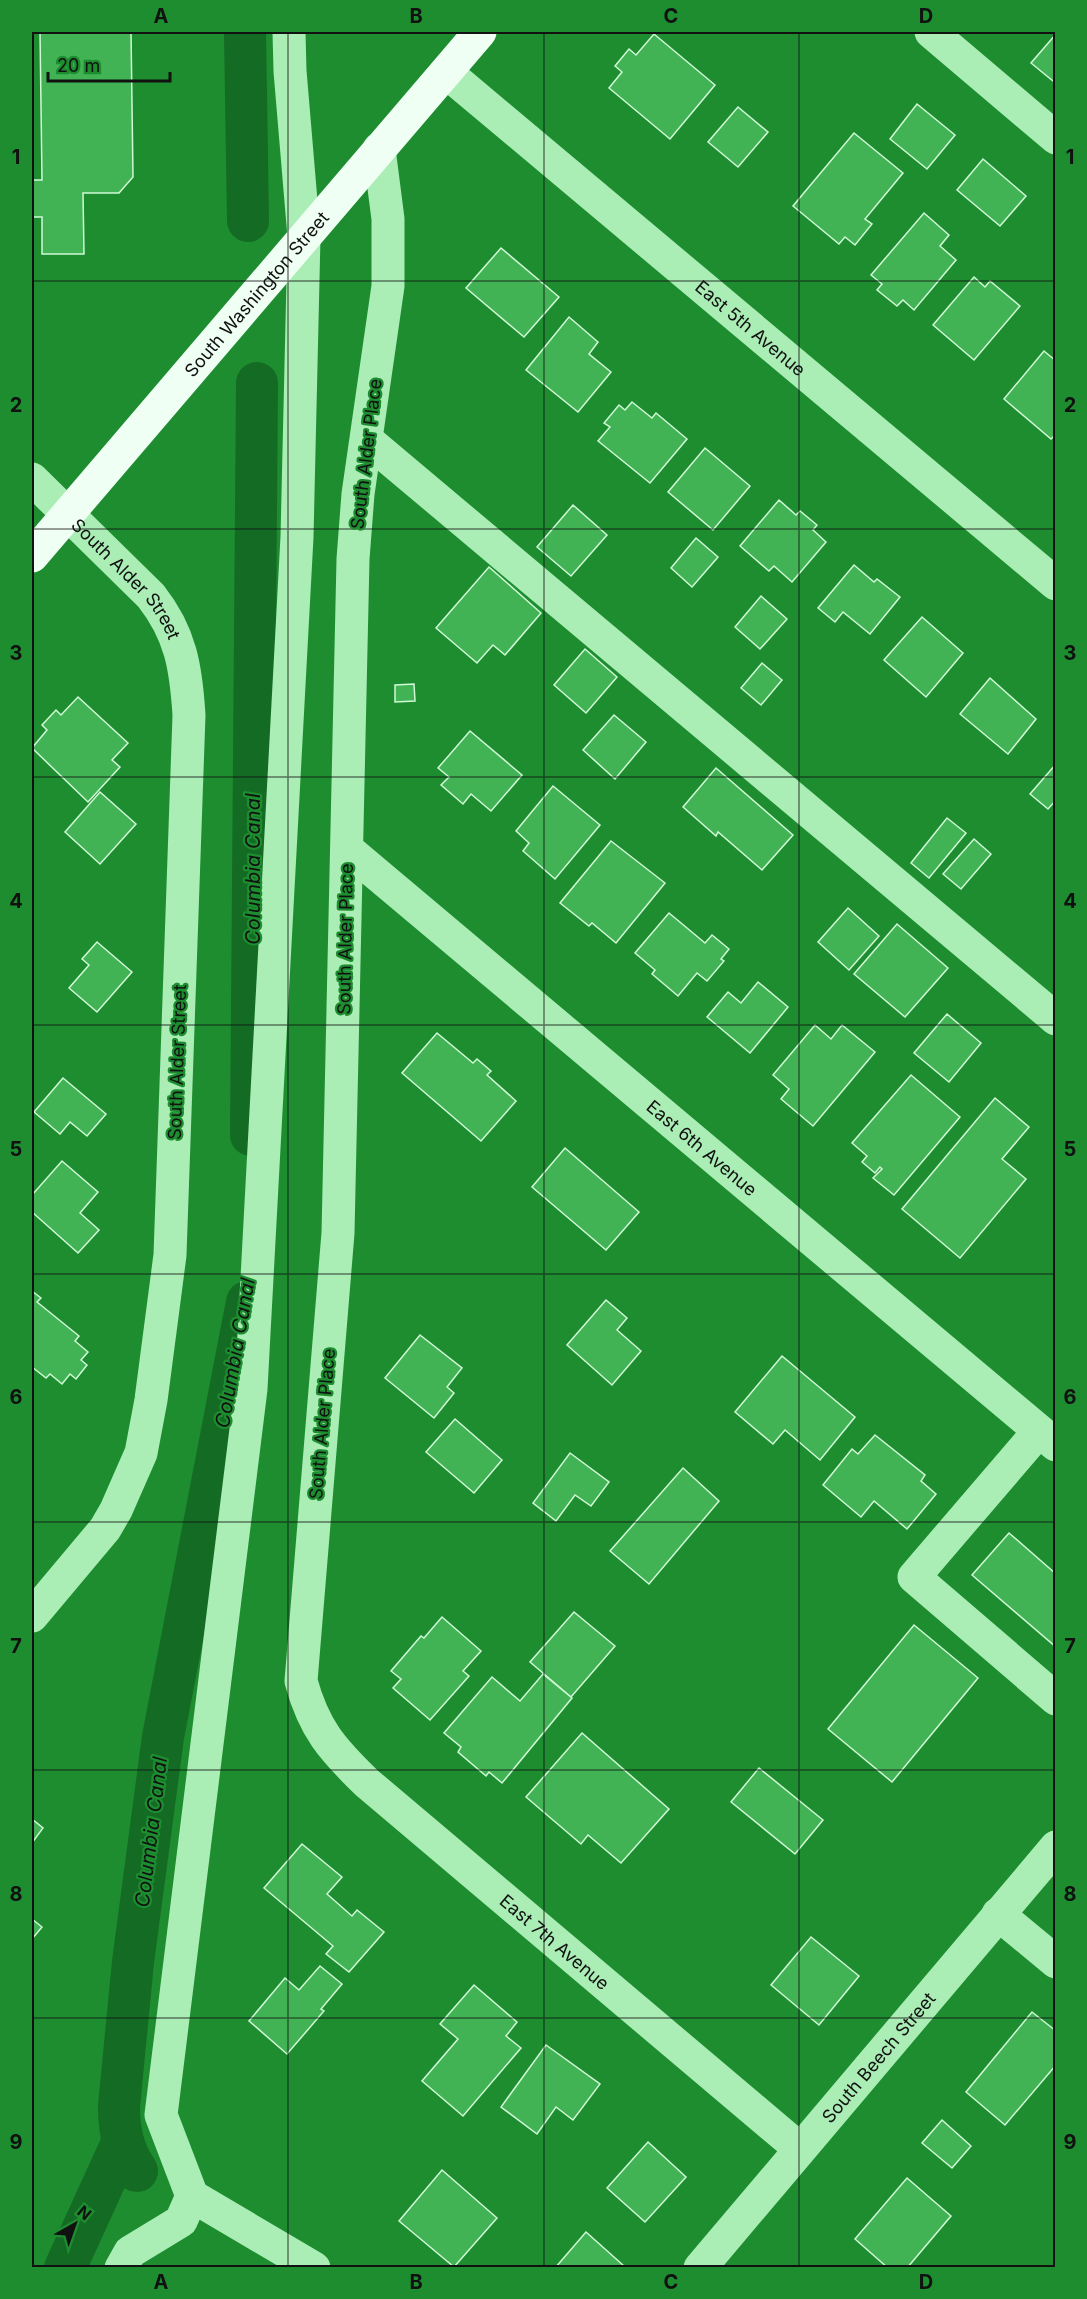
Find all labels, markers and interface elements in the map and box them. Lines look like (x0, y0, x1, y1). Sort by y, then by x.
text: A (154, 4, 169, 28)
text: B (409, 4, 423, 28)
text: C (664, 4, 678, 28)
text: D (919, 4, 933, 28)
scale bar (48, 45, 170, 83)
text: 20 m (57, 55, 100, 76)
text: 1 (12, 145, 20, 169)
text: 1 (1066, 145, 1074, 169)
street label: South Washington Street (180, 207, 333, 381)
street label: East 5th Avenue (692, 276, 810, 380)
street label: South Alder Place (346, 378, 386, 530)
text: 2 (10, 393, 22, 417)
text: 2 (1064, 393, 1076, 417)
street label: South Alder Street (68, 514, 185, 642)
text: 3 (10, 641, 22, 665)
text: 3 (1064, 641, 1076, 665)
water label: Columbia Canal (241, 793, 265, 945)
street label: South Alder Place (333, 863, 357, 1015)
text: 4 (9, 889, 23, 913)
text: 4 (1063, 889, 1077, 913)
street label: South Alder Street (164, 984, 190, 1140)
street label: East 6th Avenue (643, 1095, 762, 1200)
text: 5 (10, 1137, 22, 1161)
text: 5 (1064, 1137, 1076, 1161)
water label: Columbia Canal (210, 1276, 260, 1430)
street label: South Alder Place (305, 1348, 339, 1500)
text: 6 (10, 1385, 23, 1409)
text: 6 (1064, 1385, 1077, 1409)
text: 7 (10, 1634, 22, 1658)
text: 7 (1064, 1634, 1076, 1658)
water label: Columbia Canal (130, 1755, 172, 1909)
text: 8 (9, 1882, 23, 1906)
text: 8 (1063, 1882, 1077, 1906)
street label: East 7th Avenue (496, 1890, 614, 1994)
street label: South Beech Street (817, 1988, 939, 2127)
text: 9 (10, 2130, 23, 2154)
text: 9 (1064, 2130, 1077, 2154)
north arrow (45, 2194, 105, 2254)
text: N (74, 2201, 96, 2224)
text: A (154, 2270, 169, 2294)
text: B (409, 2270, 423, 2294)
text: C (664, 2270, 678, 2294)
text: D (919, 2270, 933, 2294)

